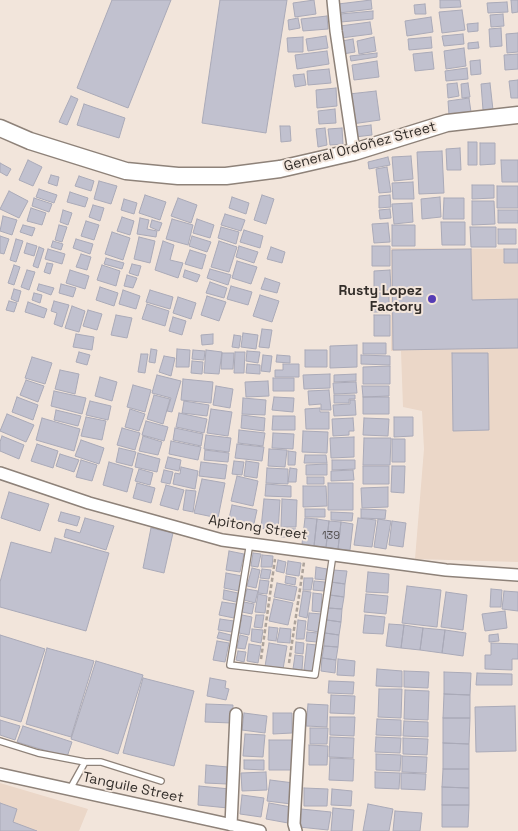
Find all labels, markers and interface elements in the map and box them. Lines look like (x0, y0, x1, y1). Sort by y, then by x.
street label: General Ordoñez Street (282, 119, 438, 175)
place label: Rusty Lopez Factory (338, 283, 422, 316)
marker: Rusty Lopez Factory (426, 293, 438, 305)
street label: Apitong Street (207, 512, 309, 544)
house number: 139 (322, 529, 340, 543)
street label: Tanguile Street (81, 769, 185, 807)

